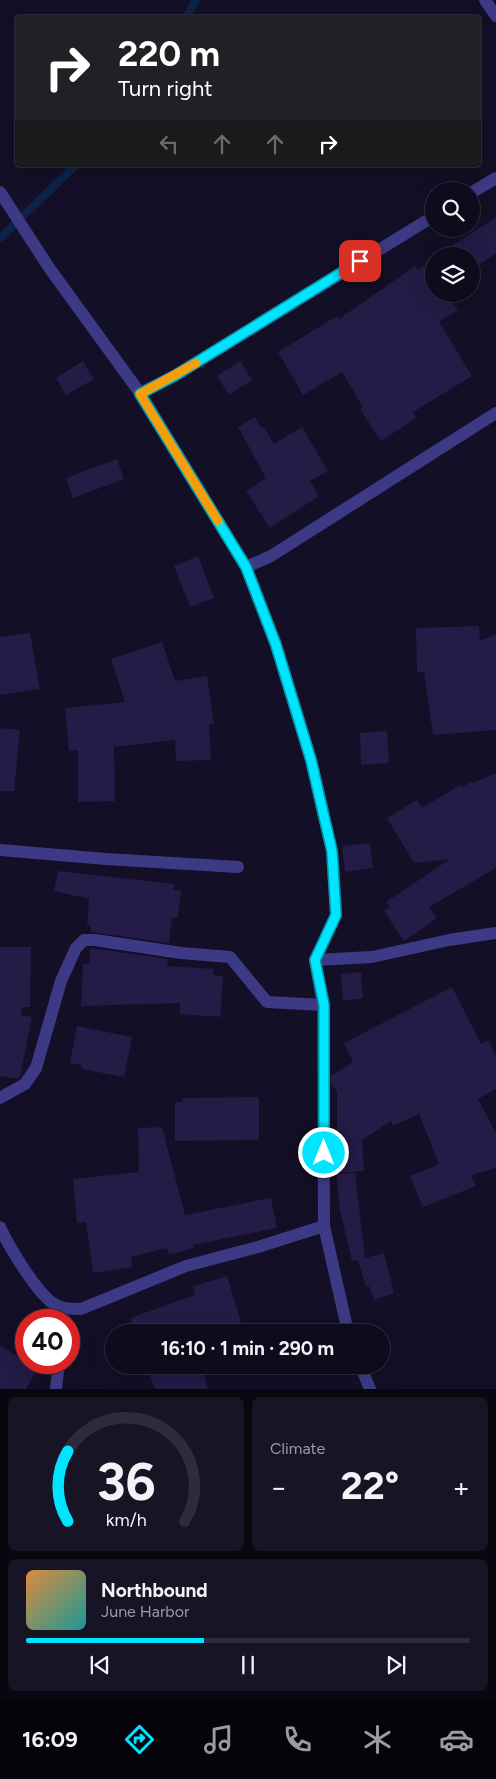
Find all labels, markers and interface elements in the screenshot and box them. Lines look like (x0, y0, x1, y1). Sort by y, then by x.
text: 220 m (118, 33, 220, 75)
icon: right (35, 35, 100, 100)
text: Turn right (118, 75, 213, 102)
icon: left (155, 130, 183, 158)
icon: ahead (208, 130, 236, 158)
icon: ahead (261, 130, 289, 158)
icon: right (314, 130, 342, 158)
map controls (425, 182, 480, 302)
button: search (425, 182, 480, 237)
pin (339, 240, 381, 282)
icon: arrive (346, 247, 374, 275)
button: layers (425, 247, 480, 302)
position arrow (297, 1126, 349, 1178)
speed limit sign: 40 (15, 1309, 80, 1374)
text: 16:10 · 1 min · 290 m (161, 1337, 334, 1360)
text: Climate (270, 1439, 325, 1458)
text: 36 (96, 1451, 156, 1513)
text: 22° (341, 1463, 399, 1509)
text: − (270, 1470, 287, 1504)
text: + (453, 1470, 470, 1504)
text: km/h (106, 1509, 146, 1530)
text: Northbound (101, 1579, 208, 1602)
text: June Harbor (101, 1602, 189, 1621)
icon: previous (86, 1651, 114, 1679)
icon: pause (234, 1651, 262, 1679)
icon: next (382, 1651, 410, 1679)
icon: directions (122, 1722, 157, 1757)
icon: music (201, 1722, 236, 1757)
icon: phone (280, 1722, 315, 1757)
icon: climate (360, 1722, 395, 1757)
icon: car (439, 1722, 474, 1757)
text: 16:09 (22, 1726, 78, 1753)

